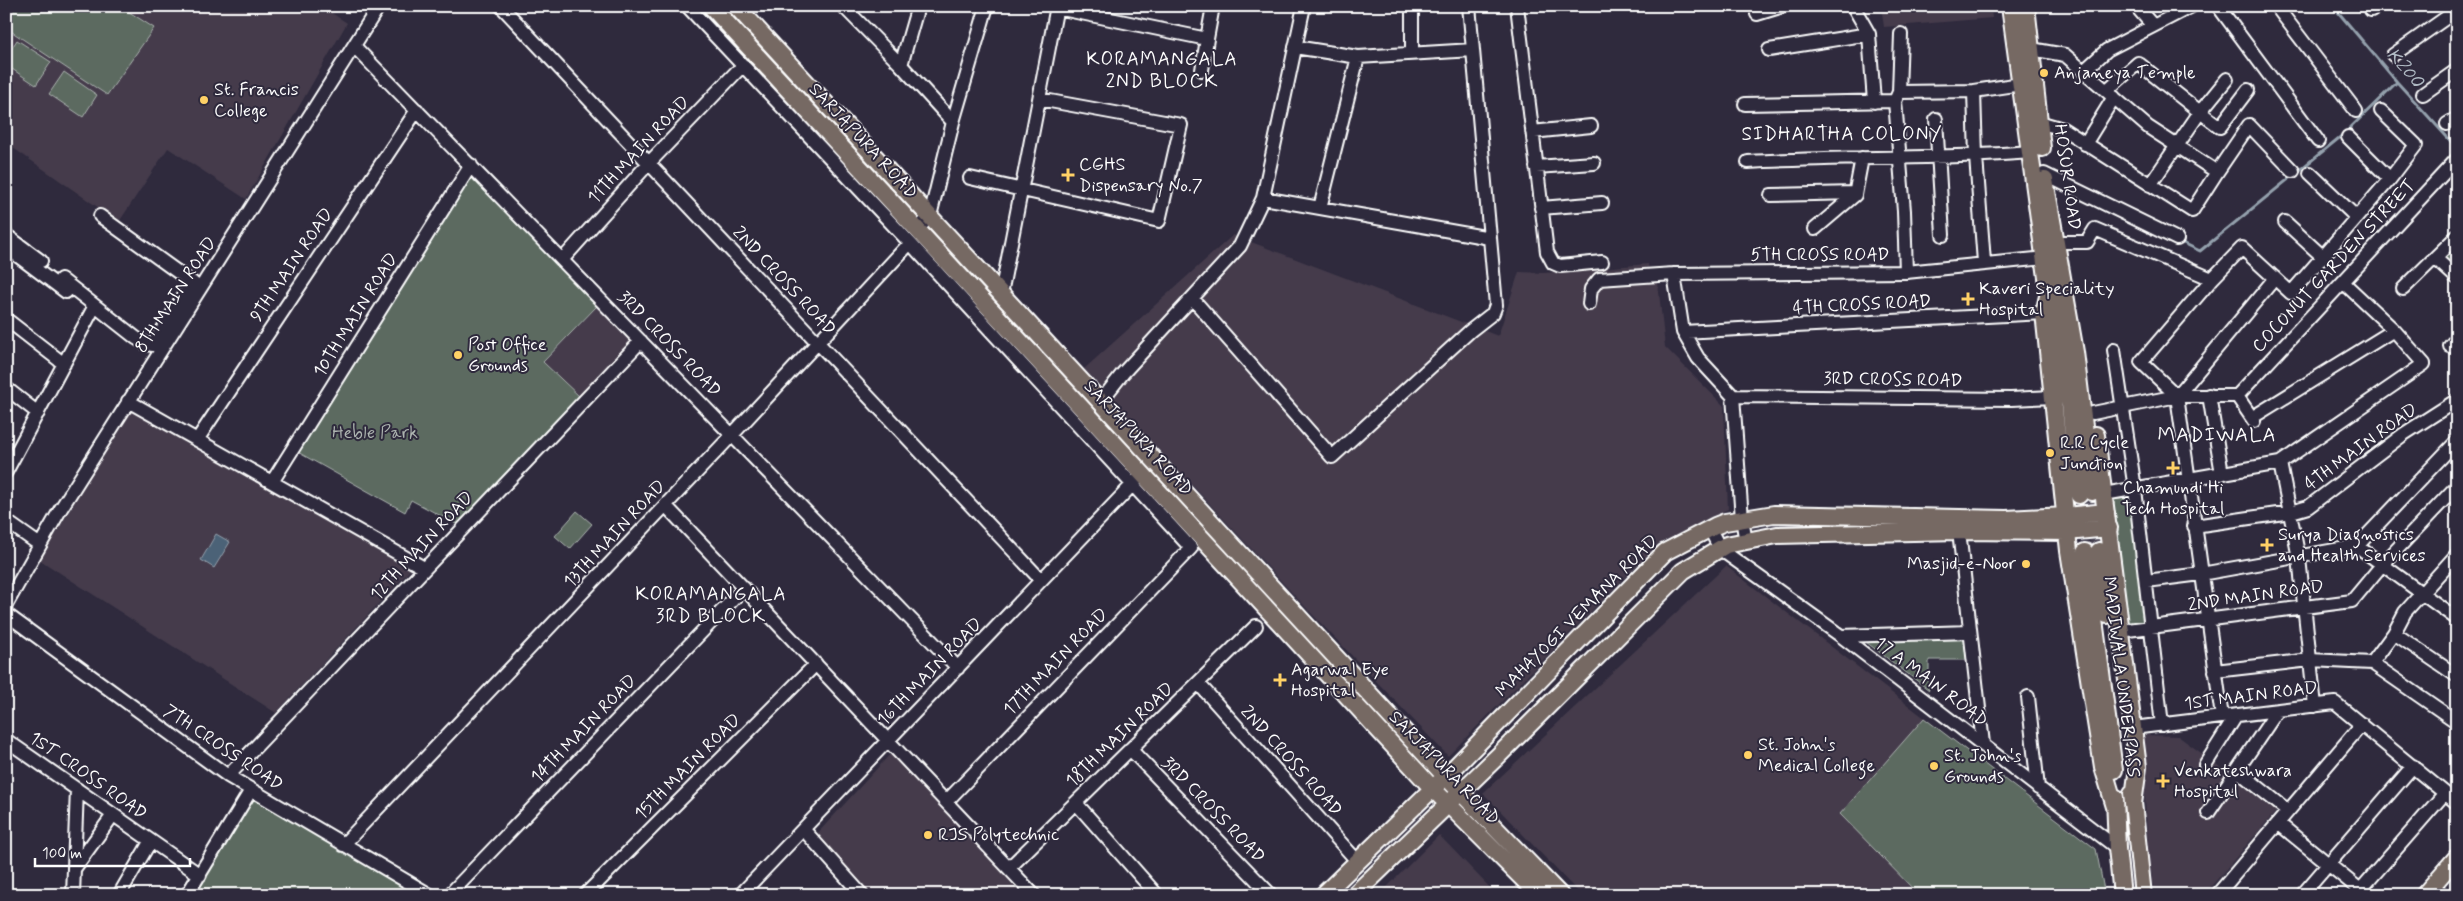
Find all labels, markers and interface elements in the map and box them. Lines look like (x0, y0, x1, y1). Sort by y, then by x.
water label: K200 (2381, 43, 2430, 94)
district label: KORAMANGALA 2ND BLOCK (1086, 47, 1238, 94)
place label: Anjaneya Temple (2054, 61, 2196, 85)
marker: Anjaneya Temple (2038, 67, 2050, 79)
place label: St. Francis College (214, 78, 299, 123)
street label: SARJAPURA ROAD (803, 78, 923, 204)
street label: 11TH MAIN ROAD (583, 91, 695, 209)
marker: St. Francis College (198, 94, 210, 106)
district label: SIDHARTHA COLONY (1741, 122, 1943, 147)
street label: HOSUR ROAD (2048, 122, 2086, 232)
place label: CGHS Dispensary No.7 (1079, 153, 1203, 198)
marker: CGHS Dispensary No.7 (1061, 168, 1075, 182)
street label: COCONUT GARDEN STREET (2247, 174, 2421, 358)
street label: 9TH MAIN ROAD (245, 203, 339, 327)
street label: 2ND CROSS ROAD (727, 221, 841, 341)
street label: 8TH MAIN ROAD (129, 232, 223, 358)
street label: 5TH CROSS ROAD (1750, 243, 1890, 267)
street label: 10TH MAIN ROAD (308, 248, 404, 382)
place label: Kaveri Speciality Hospital (1979, 277, 2114, 322)
street label: 3RD CROSS ROAD (612, 286, 726, 402)
street label: 4TH CROSS ROAD (1792, 289, 1932, 321)
marker: Kaveri Speciality Hospital (1961, 292, 1975, 306)
place label: Post Office Grounds (468, 333, 547, 378)
marker: Post Office Grounds (452, 349, 464, 361)
street label: 3RD CROSS ROAD (1823, 367, 1963, 393)
street label: SARJAPURA ROAD (1078, 375, 1198, 501)
street label: 4TH MAIN ROAD (2300, 398, 2422, 496)
park label: Heble Park (332, 421, 418, 445)
district label: MADIWALA (2157, 422, 2277, 449)
place label: R.R Cycle Junction (2060, 431, 2129, 476)
marker: R.R Cycle Junction (2044, 447, 2056, 459)
marker: Chamundi Hi Tech Hospital (2166, 461, 2180, 475)
street label: 13TH MAIN ROAD (559, 475, 671, 593)
place label: Chamundi Hi Tech Hospital (2122, 476, 2224, 521)
street label: 12TH MAIN ROAD (365, 486, 479, 606)
place label: Surya Diagnostics and Health Services (2278, 523, 2426, 568)
street label: MAHAYOGI VEMANA ROAD (1490, 529, 1664, 703)
marker: Surya Diagnostics and Health Services (2260, 538, 2274, 552)
place label: Masjid-e-Noor (1907, 552, 2017, 576)
marker: Masjid-e-Noor (2020, 558, 2032, 570)
street label: MADIWALA UNDERPASS (2097, 575, 2145, 779)
street label: 2ND MAIN ROAD (2186, 575, 2326, 617)
district label: KORAMANGALA 3RD BLOCK (635, 582, 787, 629)
street label: 17TH MAIN ROAD (998, 603, 1114, 721)
street label: 16TH MAIN ROAD (872, 613, 988, 731)
street label: 17 A MAIN ROAD (1869, 631, 1993, 733)
place label: Agarwal Eye Hospital (1291, 658, 1389, 703)
street label: 14TH MAIN ROAD (526, 669, 642, 789)
marker: Agarwal Eye Hospital (1273, 673, 1287, 687)
street label: 1ST MAIN ROAD (2183, 676, 2319, 716)
street label: 18TH MAIN ROAD (1061, 677, 1179, 793)
street label: 7TH CROSS ROAD (159, 699, 287, 797)
street label: 2ND CROSS ROAD (1235, 700, 1347, 822)
street label: SARJAPURA ROAD (1383, 706, 1505, 830)
street label: 15TH MAIN ROAD (629, 708, 747, 826)
street label: 1ST CROSS ROAD (24, 726, 152, 826)
place label: St. John's Medical College (1758, 733, 1875, 780)
place label: St. John's Grounds (1944, 744, 2022, 789)
marker: St. John's Medical College (1742, 749, 1754, 761)
street label: 3RD CROSS ROAD (1156, 752, 1270, 868)
place label: Venkateshwara Hospital (2174, 759, 2292, 804)
marker: St. John's Grounds (1928, 760, 1940, 772)
marker: Venkateshwara Hospital (2156, 774, 2170, 788)
place label: RJS Polytechnic (938, 823, 1059, 847)
marker: RJS Polytechnic (922, 829, 934, 841)
scale bar (35, 836, 190, 868)
text: 100 m (42, 844, 82, 864)

